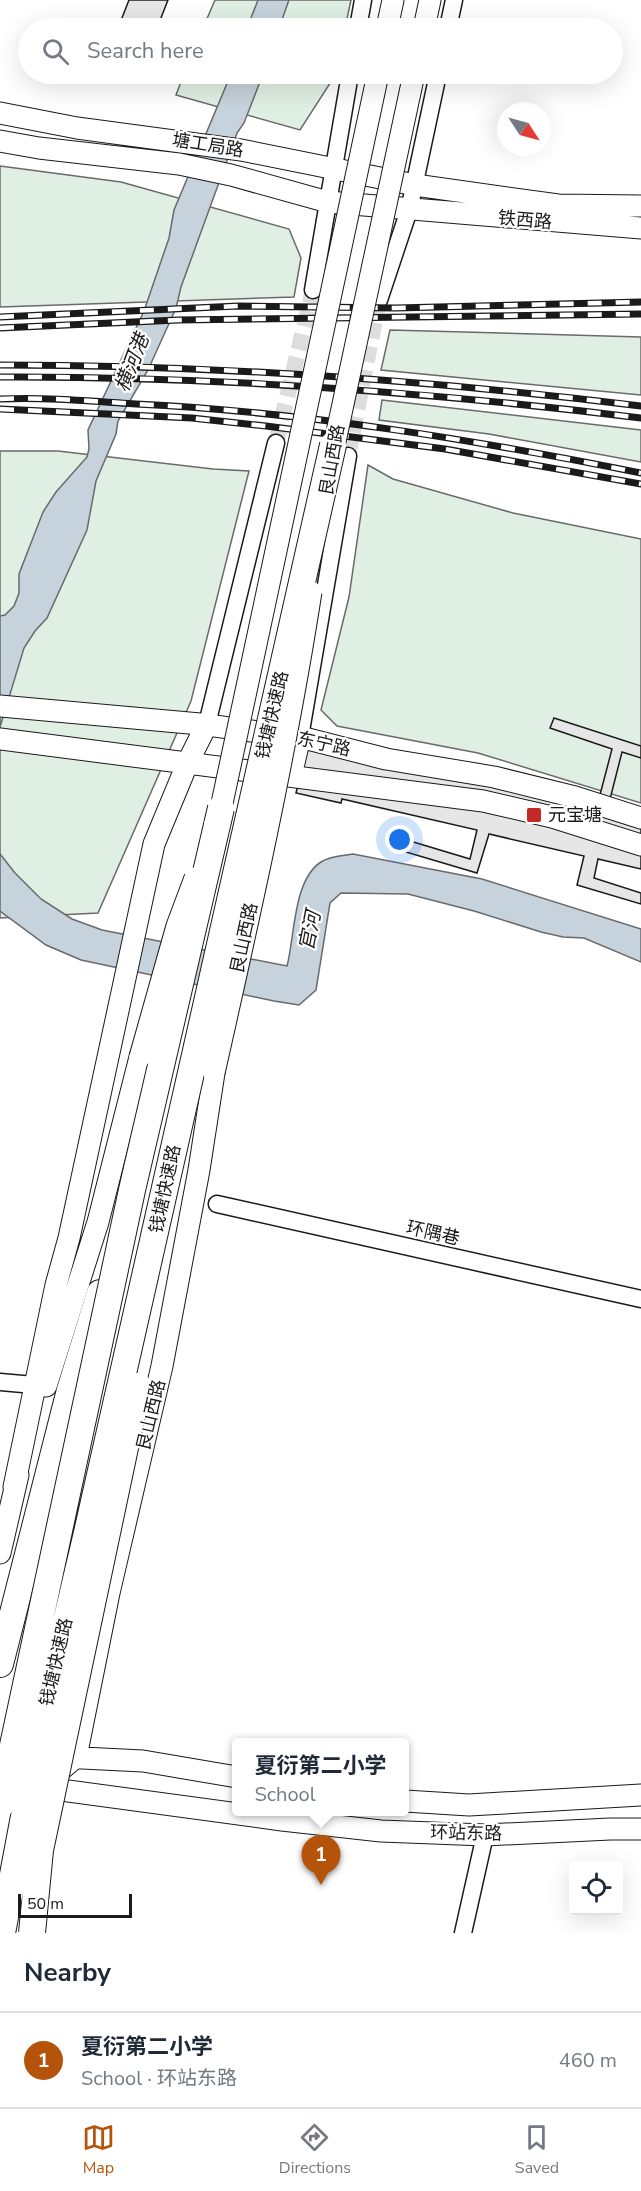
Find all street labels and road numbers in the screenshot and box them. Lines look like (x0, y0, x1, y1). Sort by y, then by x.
street label: 塘工局路 (171, 128, 245, 162)
street label: 铁西路 (497, 206, 553, 234)
street label: 艮山西路 (314, 422, 350, 498)
street label: 钱塘快速路 (250, 668, 294, 762)
street label: 东宁路 (295, 726, 353, 762)
street label: 艮山西路 (225, 900, 263, 976)
street label: 钱塘快速路 (144, 1142, 186, 1236)
street label: 环隅巷 (404, 1215, 462, 1251)
street label: 艮山西路 (131, 1377, 171, 1453)
street label: 钱塘快速路 (34, 1615, 78, 1709)
street label: 环站东路 (430, 1820, 502, 1846)

